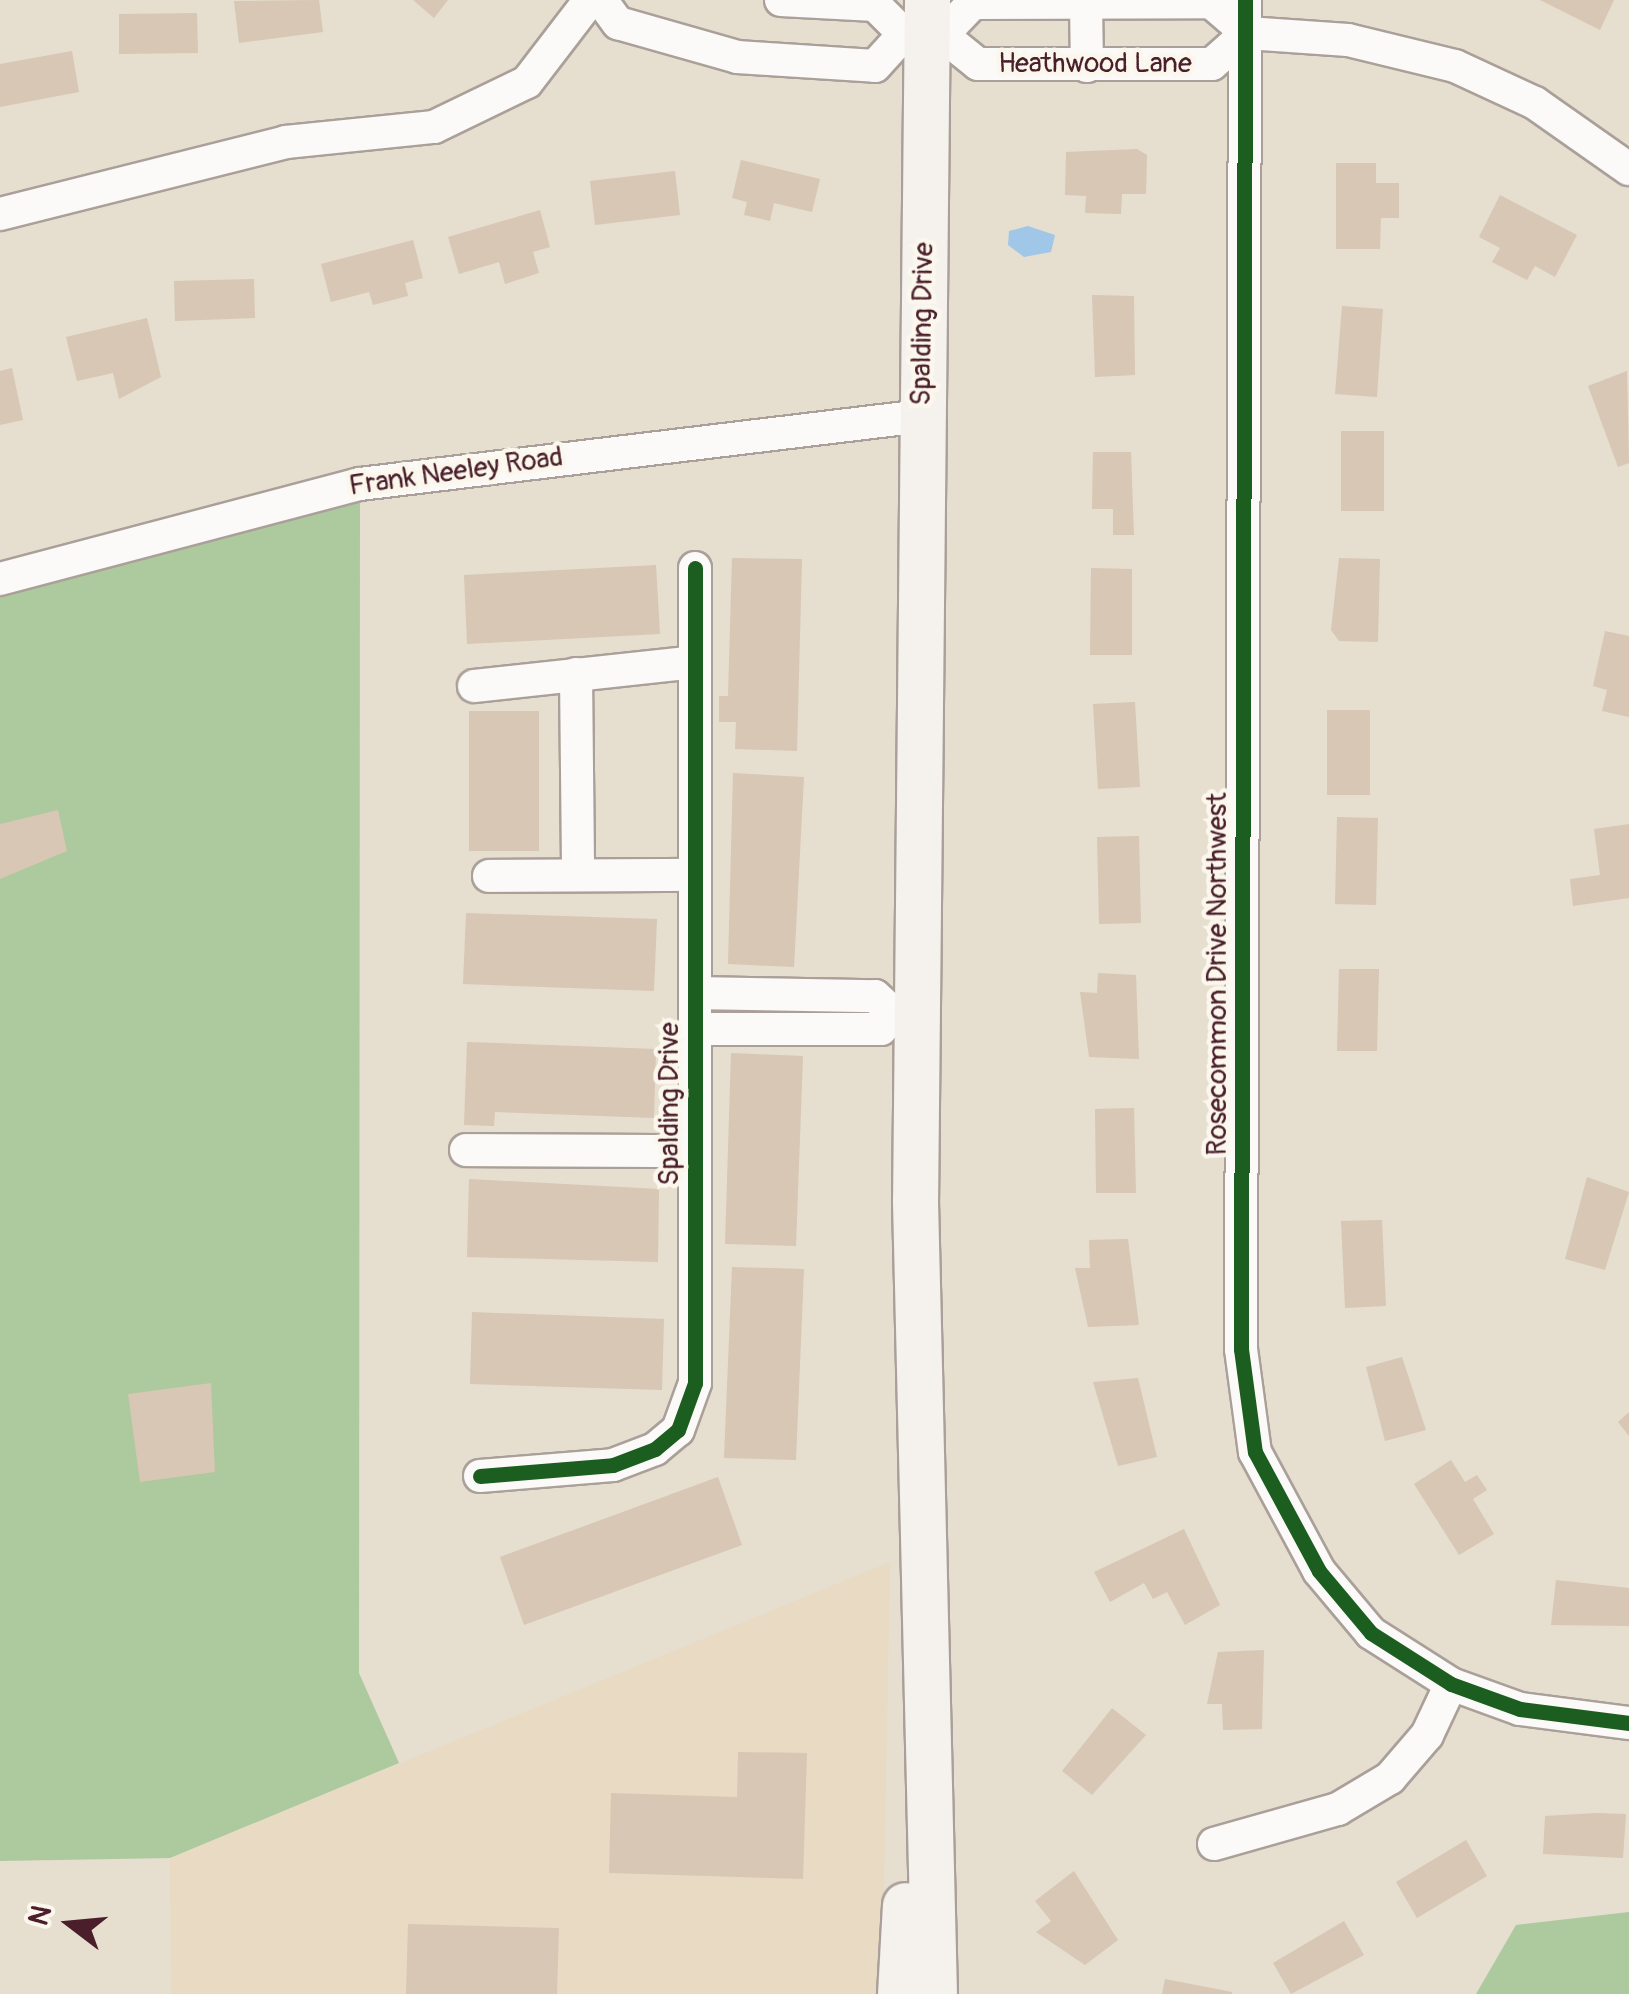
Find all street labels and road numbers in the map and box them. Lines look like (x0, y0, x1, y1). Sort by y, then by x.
street label: Heathwood Lane (998, 47, 1192, 81)
street label: Spalding Drive (905, 242, 941, 406)
street label: Frank Neeley Road (347, 440, 565, 504)
street label: Rosecommon Drive Northwest (1201, 792, 1235, 1156)
street label: Spalding Drive (653, 1022, 687, 1186)

